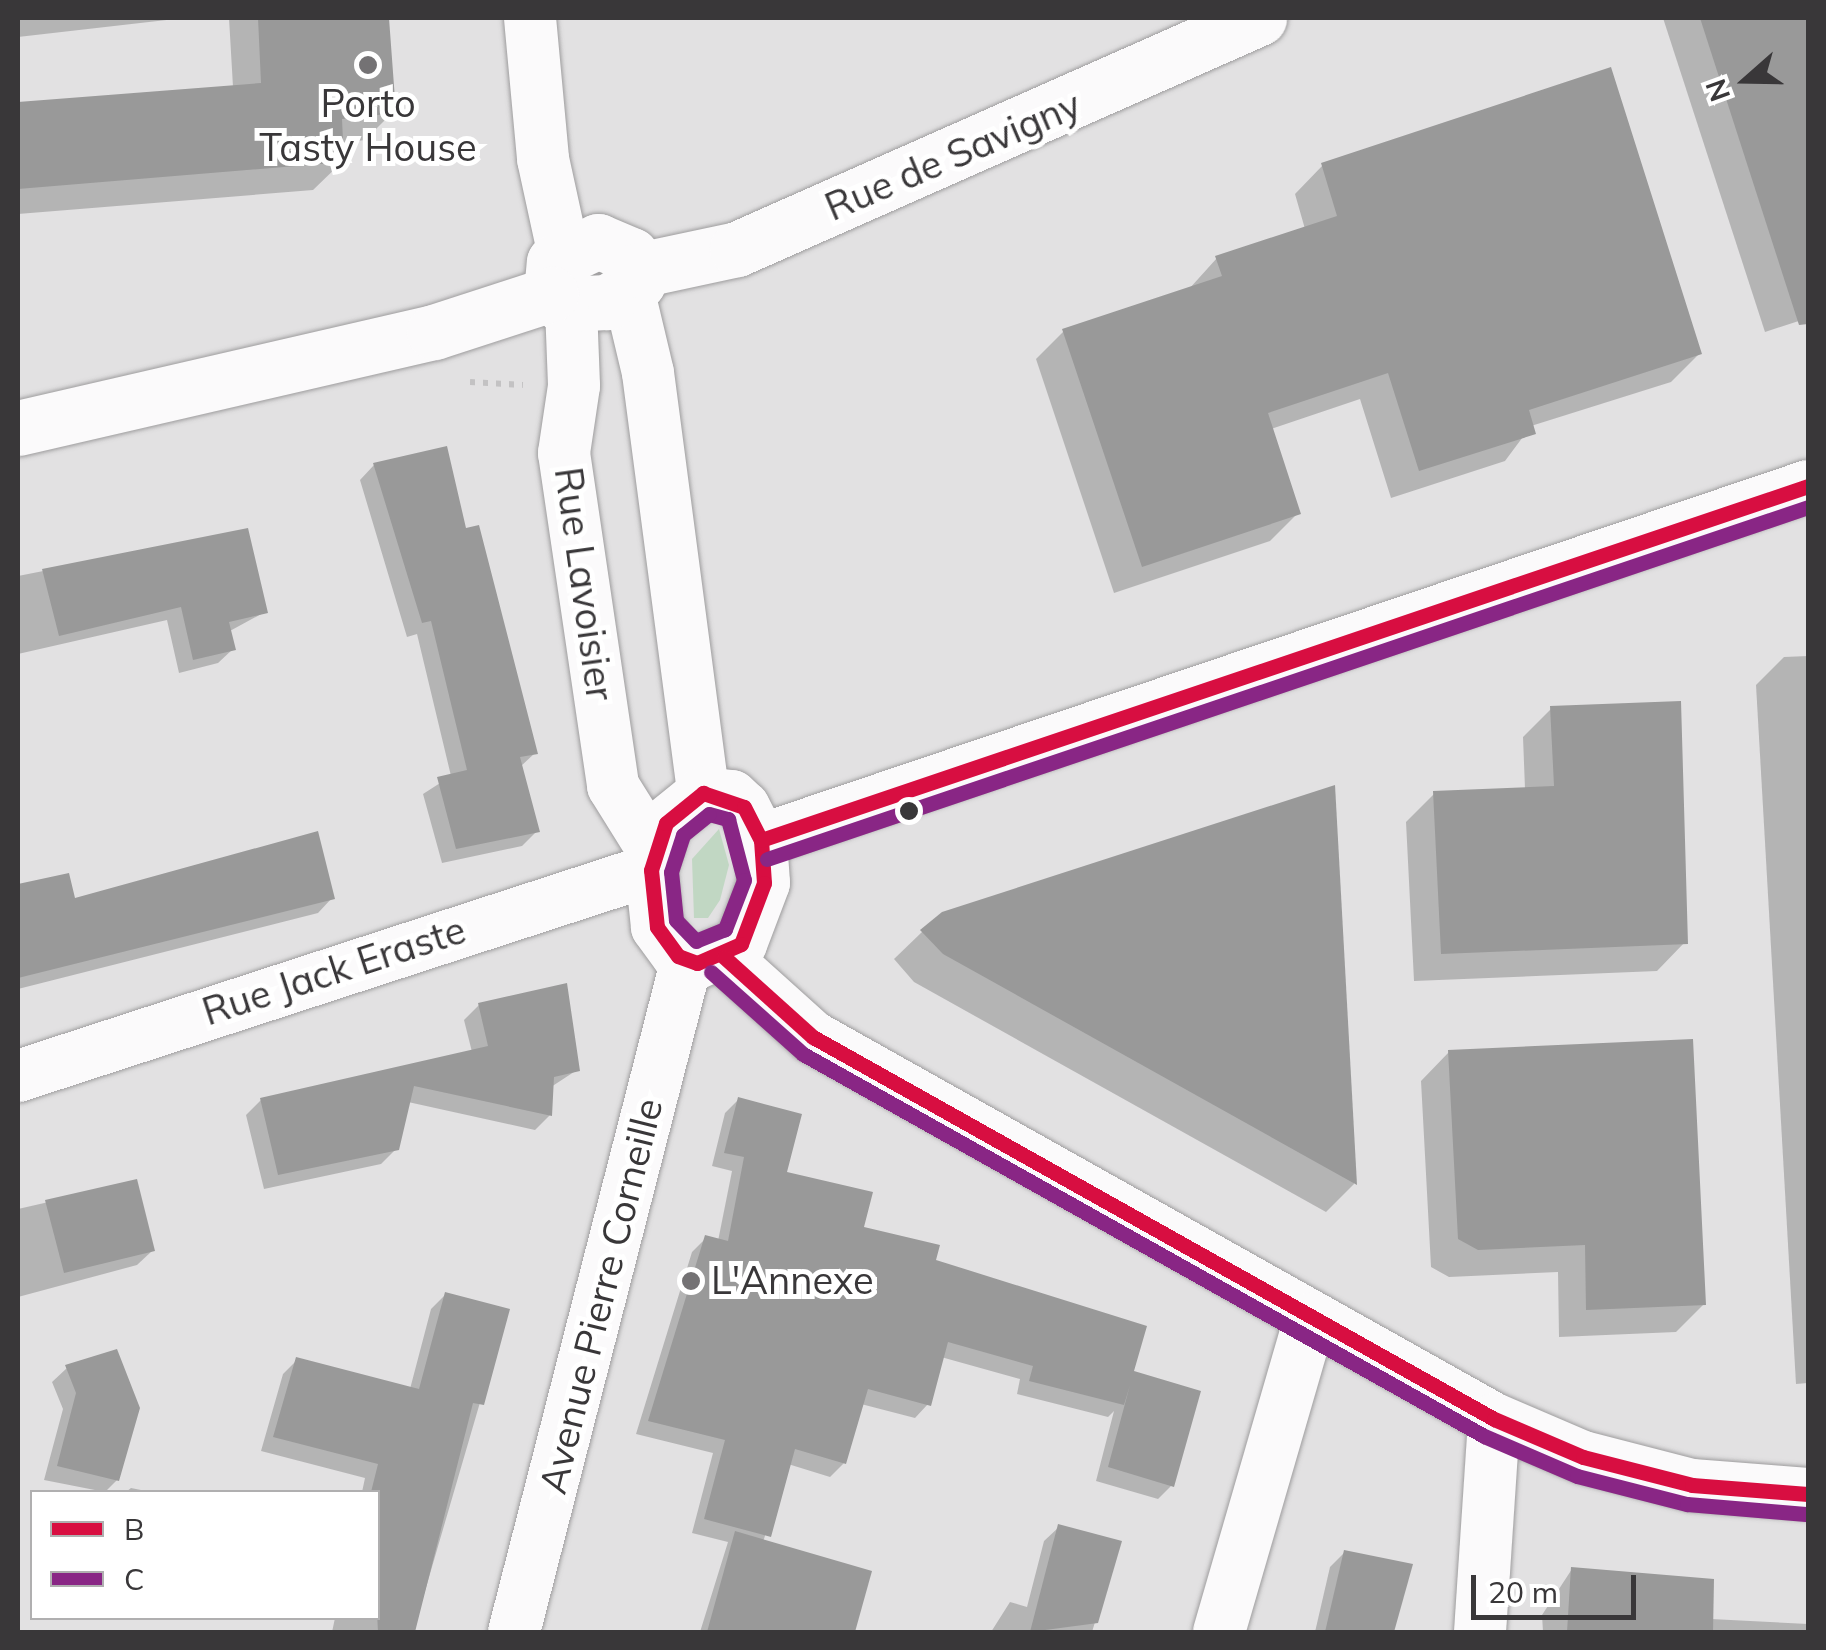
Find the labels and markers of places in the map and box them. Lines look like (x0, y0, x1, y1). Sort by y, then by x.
marker: Porto Tasty House (357, 54, 379, 76)
place label: Porto Tasty House (259, 81, 477, 170)
unlabelled marker (899, 801, 919, 821)
place label: L'Annexe (711, 1258, 874, 1304)
marker: L'Annexe (680, 1270, 702, 1292)

